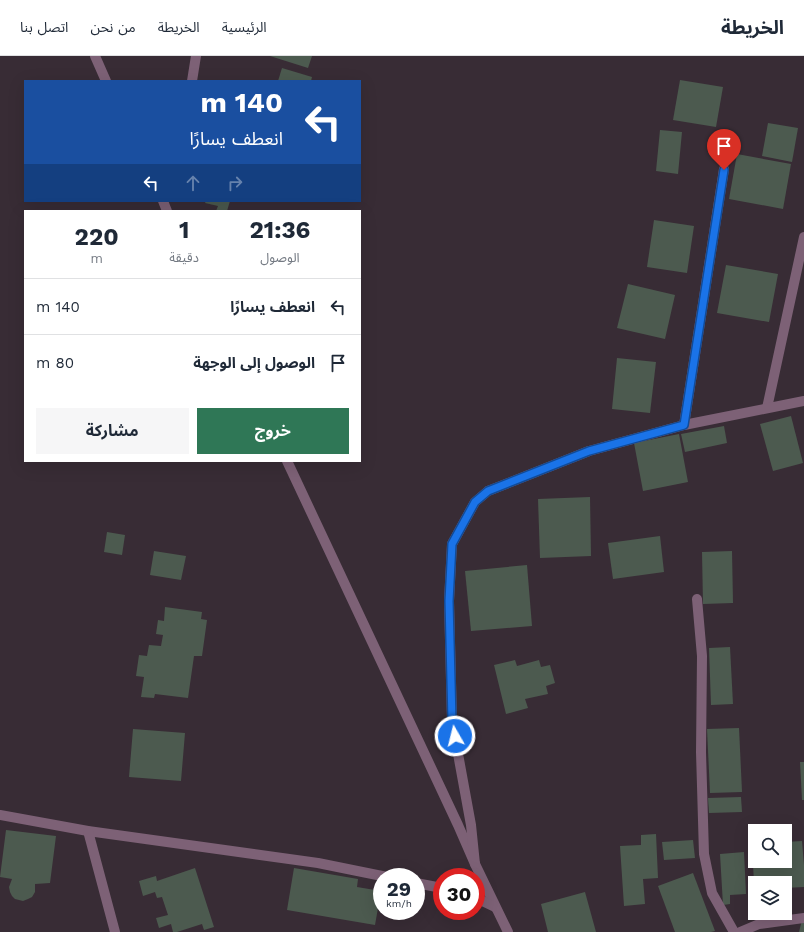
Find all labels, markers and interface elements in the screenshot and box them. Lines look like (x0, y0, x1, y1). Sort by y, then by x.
text: الخريطة (721, 16, 784, 39)
text: اتصل بنا (20, 19, 68, 35)
text: من نحن (90, 19, 136, 35)
text: الخريطة (158, 19, 200, 35)
text: الرئيسية (222, 19, 267, 35)
text: 140 m (200, 86, 283, 119)
icon: left (297, 96, 349, 148)
text: انعطف يسارًا (189, 128, 283, 149)
pin (707, 129, 741, 170)
icon: arrive (713, 135, 735, 157)
icon: left (140, 172, 162, 194)
icon: ahead (182, 172, 204, 194)
icon: right (224, 172, 246, 194)
text: 1 (179, 216, 189, 244)
text: 21:36 (249, 216, 310, 244)
text: 220 (75, 223, 119, 251)
text: دقيقة (169, 250, 199, 265)
text: الوصول (260, 250, 300, 265)
text: m (90, 251, 103, 266)
icon: left (327, 296, 349, 318)
text: 140 m (36, 298, 80, 316)
text: انعطف يسارًا (230, 298, 315, 316)
icon: arrive (327, 352, 349, 374)
text: 80 m (36, 354, 74, 372)
text: الوصول إلى الوجهة (193, 354, 315, 372)
button: مشاركة (36, 408, 189, 454)
button: خروج (197, 408, 349, 454)
position arrow (434, 715, 476, 757)
map controls (748, 824, 792, 920)
button: search (748, 824, 792, 868)
speed limit sign: 30 (433, 868, 485, 920)
button: layers (748, 876, 792, 920)
text: 29 (387, 877, 411, 901)
text: km/h (386, 898, 412, 909)

